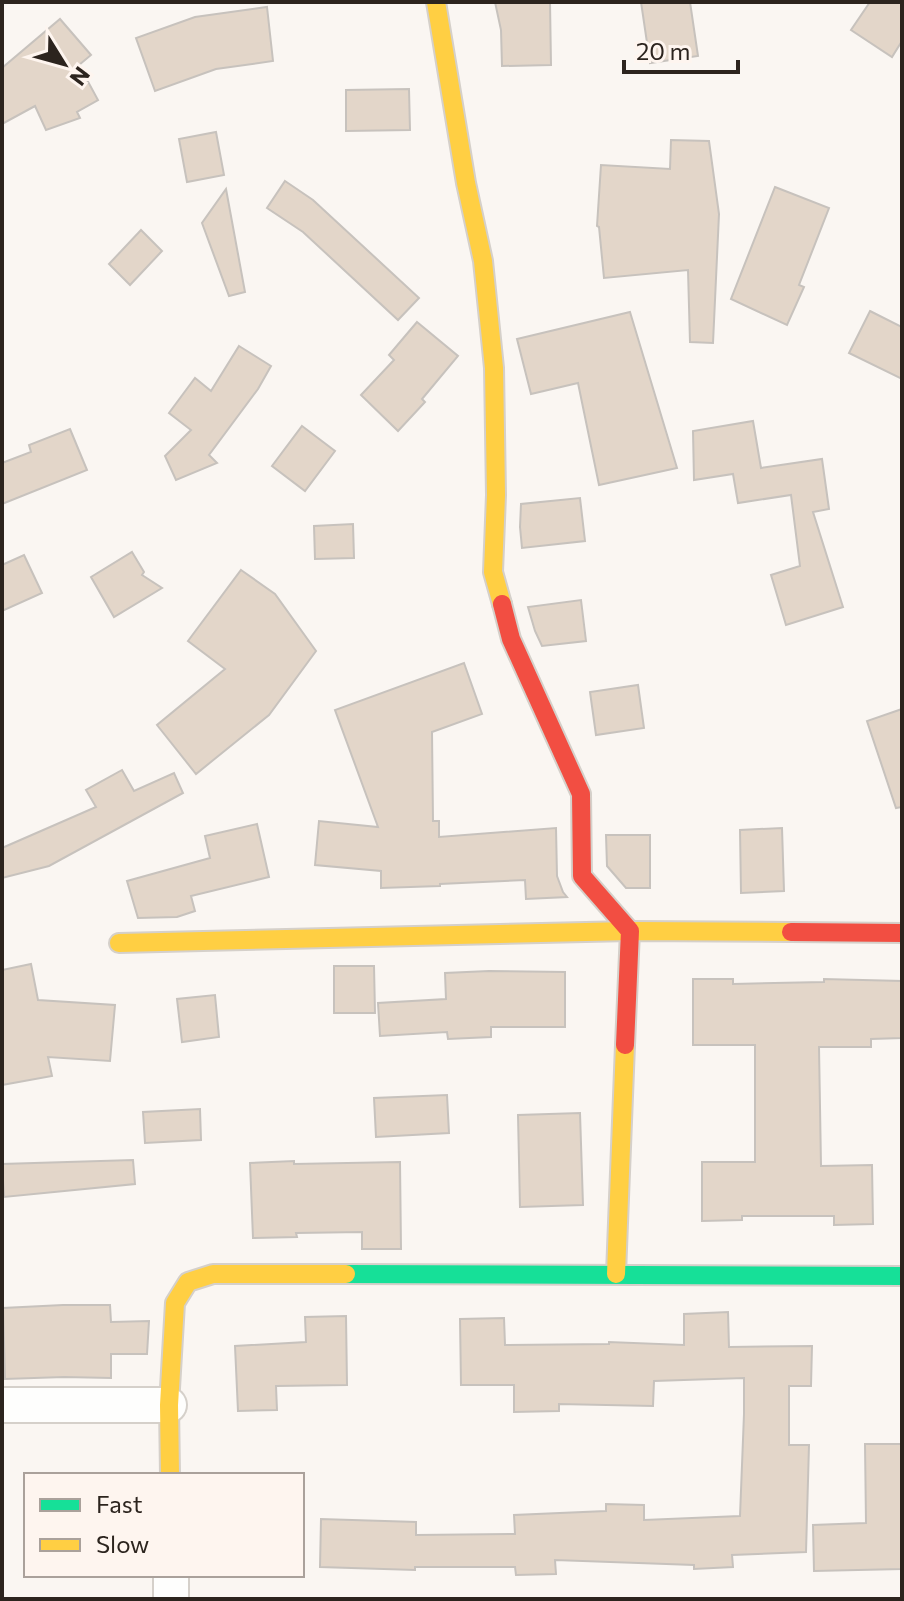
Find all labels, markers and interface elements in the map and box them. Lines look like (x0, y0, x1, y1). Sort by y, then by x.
north arrow (24, 24, 104, 104)
scale bar (624, 24, 738, 74)
text: 20 m (636, 36, 690, 65)
text: N (65, 62, 96, 91)
legend (24, 1473, 304, 1577)
text: Fast (96, 1489, 143, 1518)
text: Slow (96, 1529, 149, 1558)

